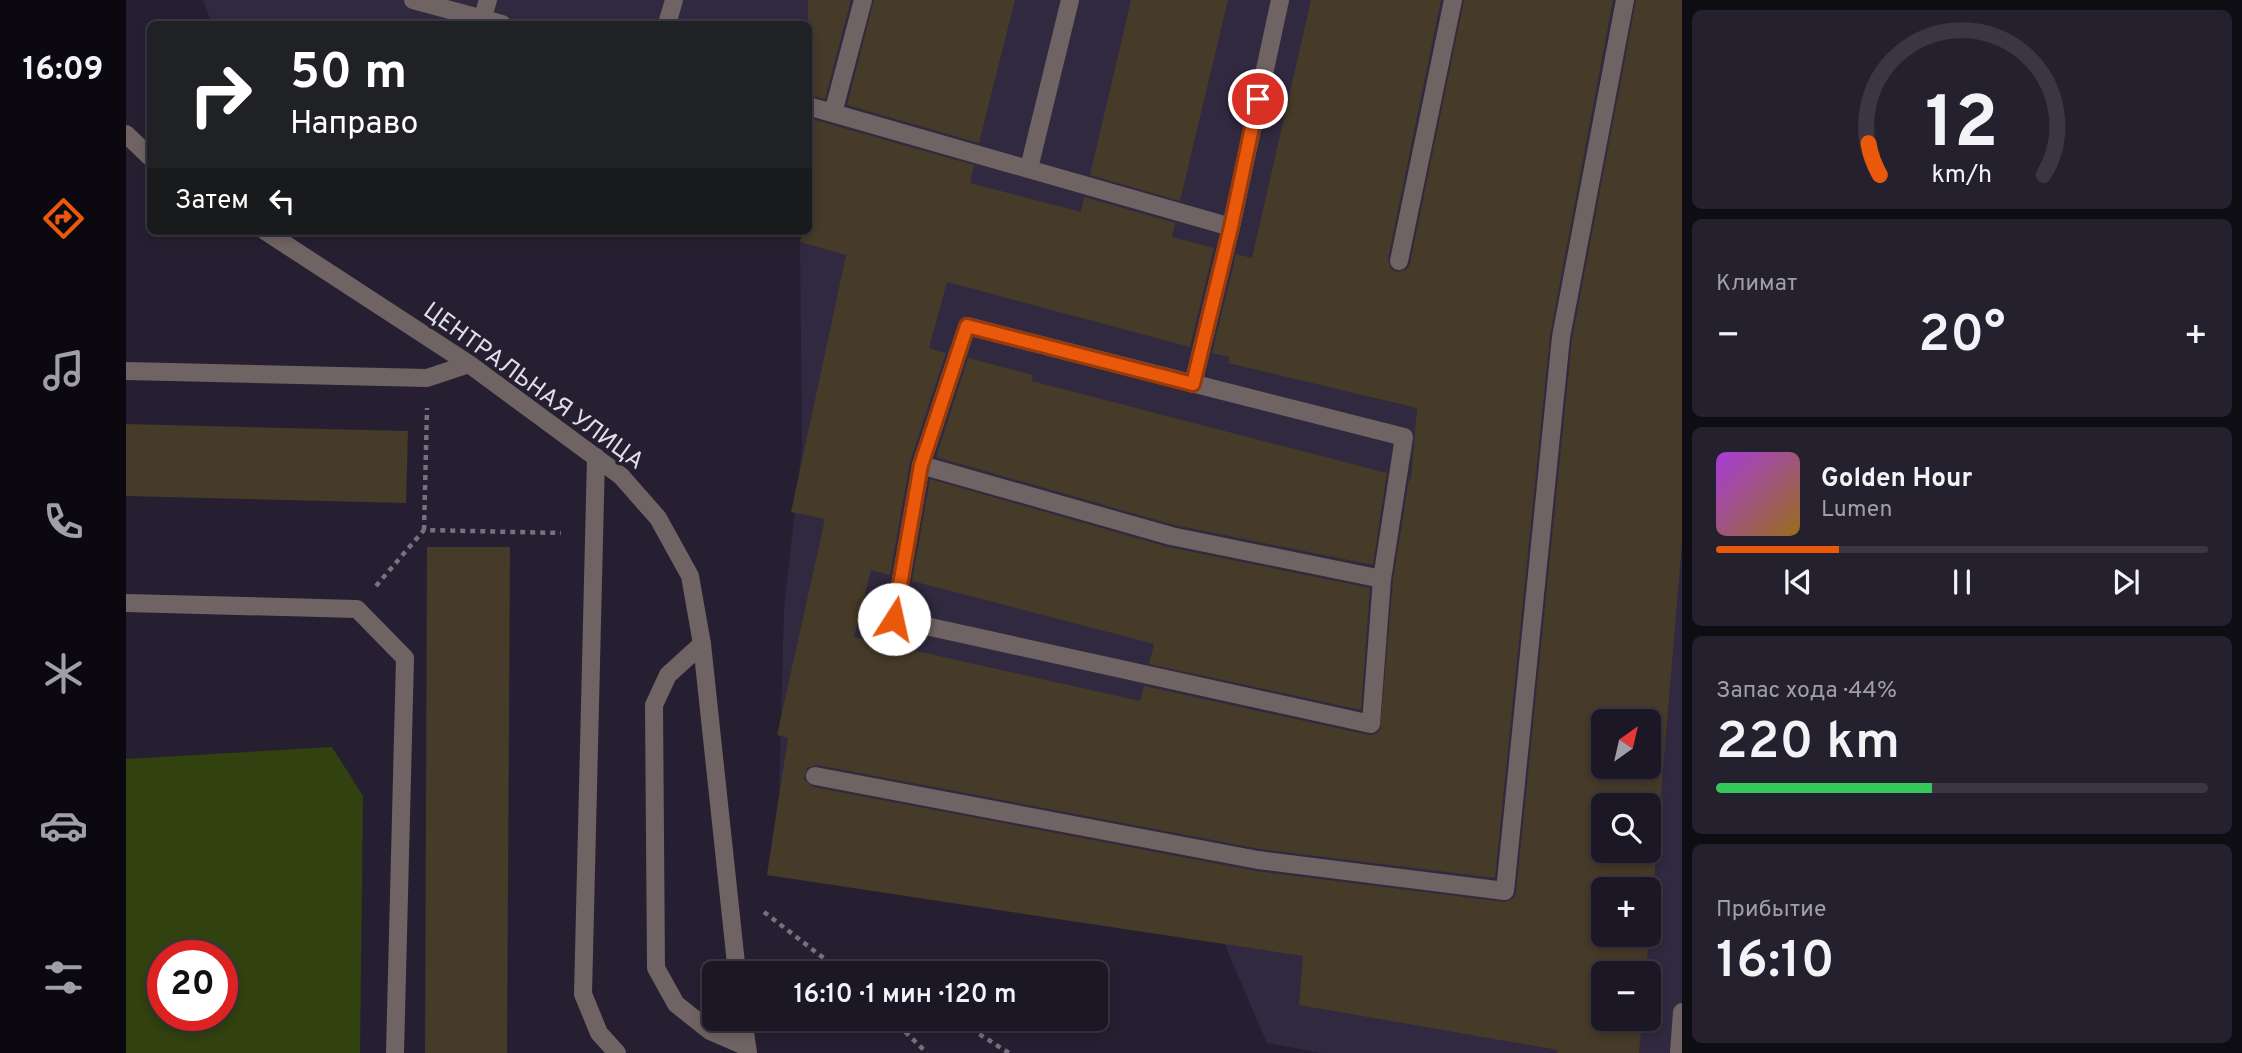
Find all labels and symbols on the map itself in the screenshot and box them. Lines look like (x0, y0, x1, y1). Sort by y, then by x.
pin (1228, 69, 1288, 129)
street label: ЦЕНТРАЛЬНАЯ УЛИЦА (417, 297, 649, 477)
position arrow (857, 582, 931, 656)
north arrow (1591, 709, 1661, 779)
speed limit sign: 20 (147, 940, 238, 1031)

